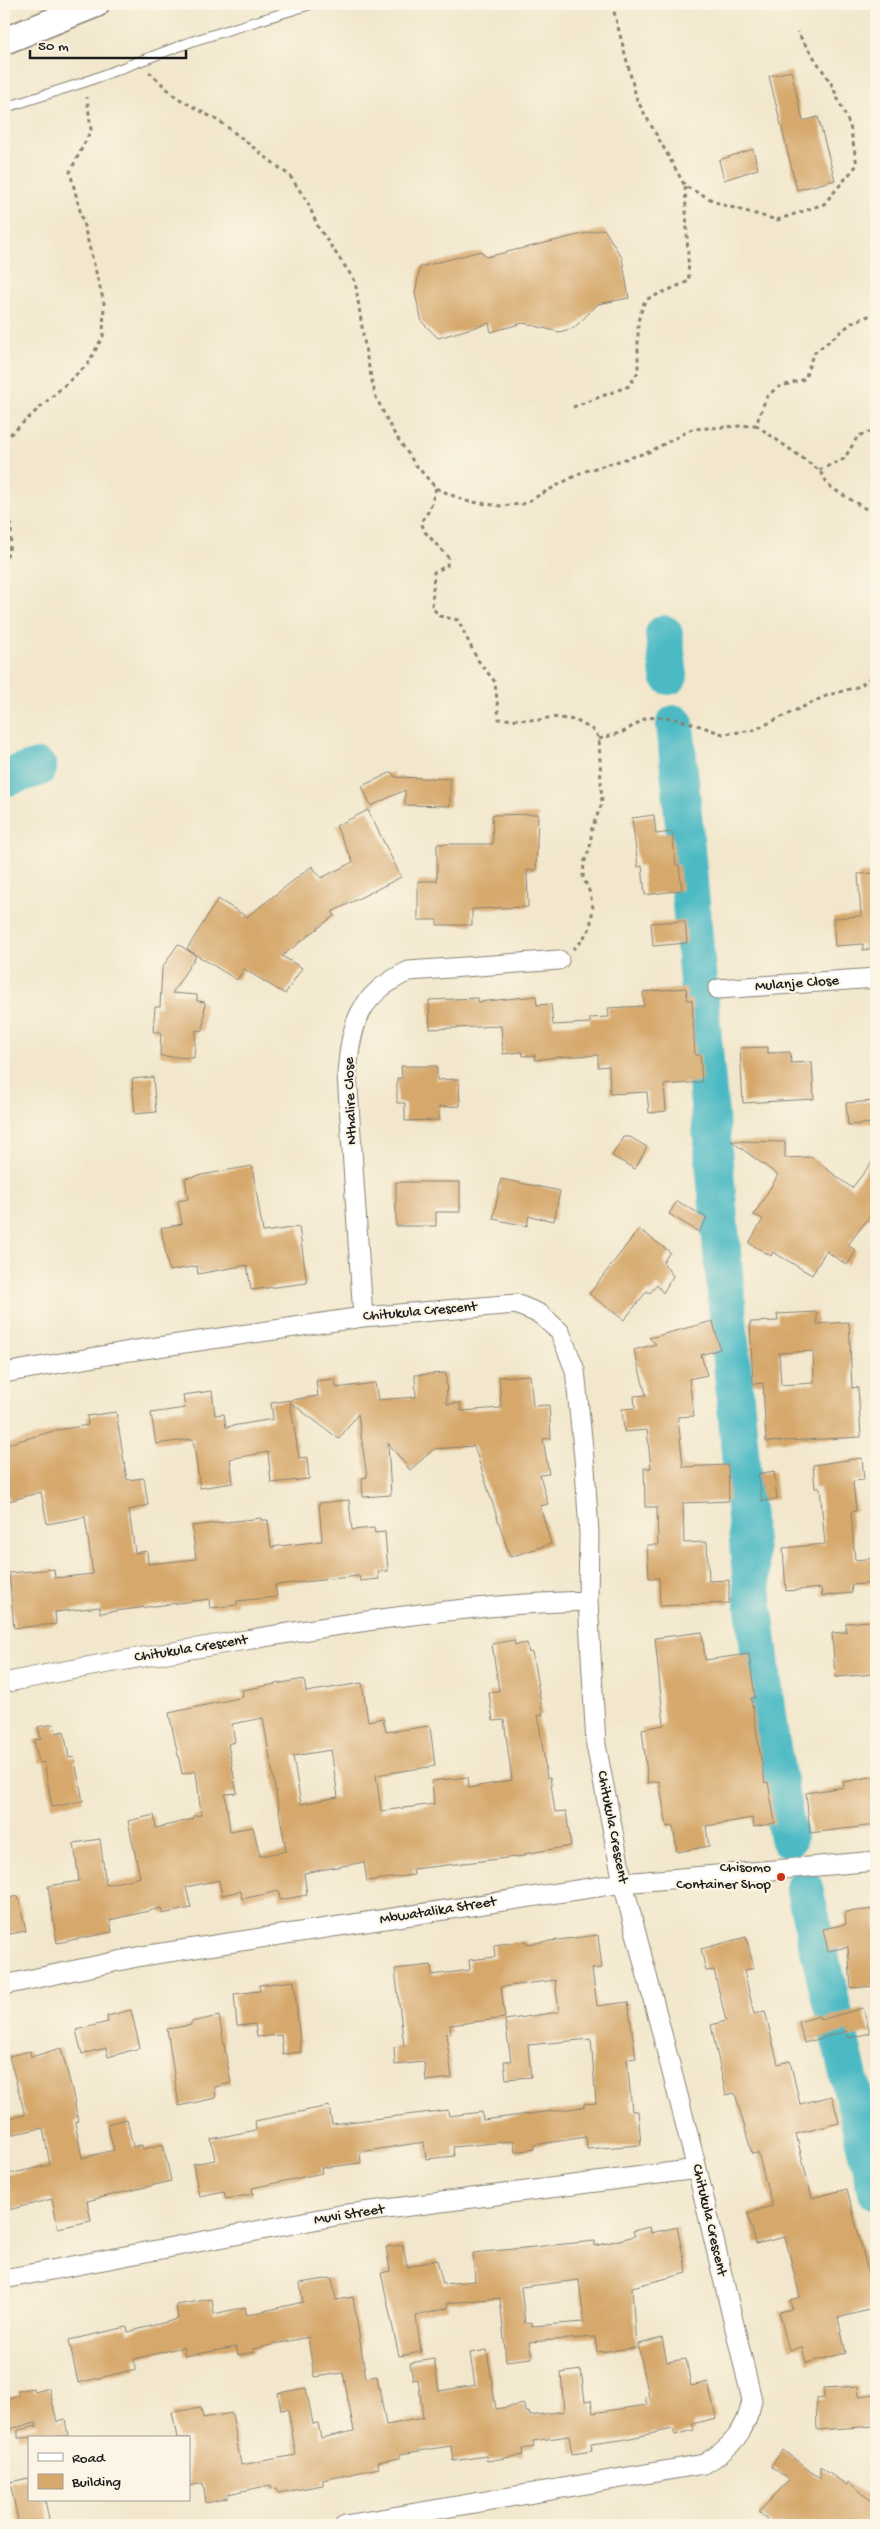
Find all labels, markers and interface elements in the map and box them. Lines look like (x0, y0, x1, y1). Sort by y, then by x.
scale bar (30, 28, 186, 60)
text: 50 m (38, 38, 69, 56)
street label: Mulanje Close (754, 972, 840, 996)
street label: Nthalire Close (340, 1056, 362, 1145)
street label: Chitukula Crescent (362, 1298, 480, 1326)
street label: Chitukula Crescent (133, 1631, 251, 1667)
street label: Chitukula Crescent (592, 1769, 632, 1887)
place label: Chisomo Container Shop (676, 1859, 772, 1894)
marker: Chisomo Container Shop (775, 1871, 787, 1883)
street label: Mbwatalika Street (378, 1893, 499, 1929)
street label: Chitukula Crescent (687, 2162, 731, 2280)
street label: Muvi Street (313, 2200, 387, 2229)
legend (28, 2436, 190, 2502)
text: Road (72, 2450, 106, 2468)
text: Building (71, 2474, 121, 2492)

